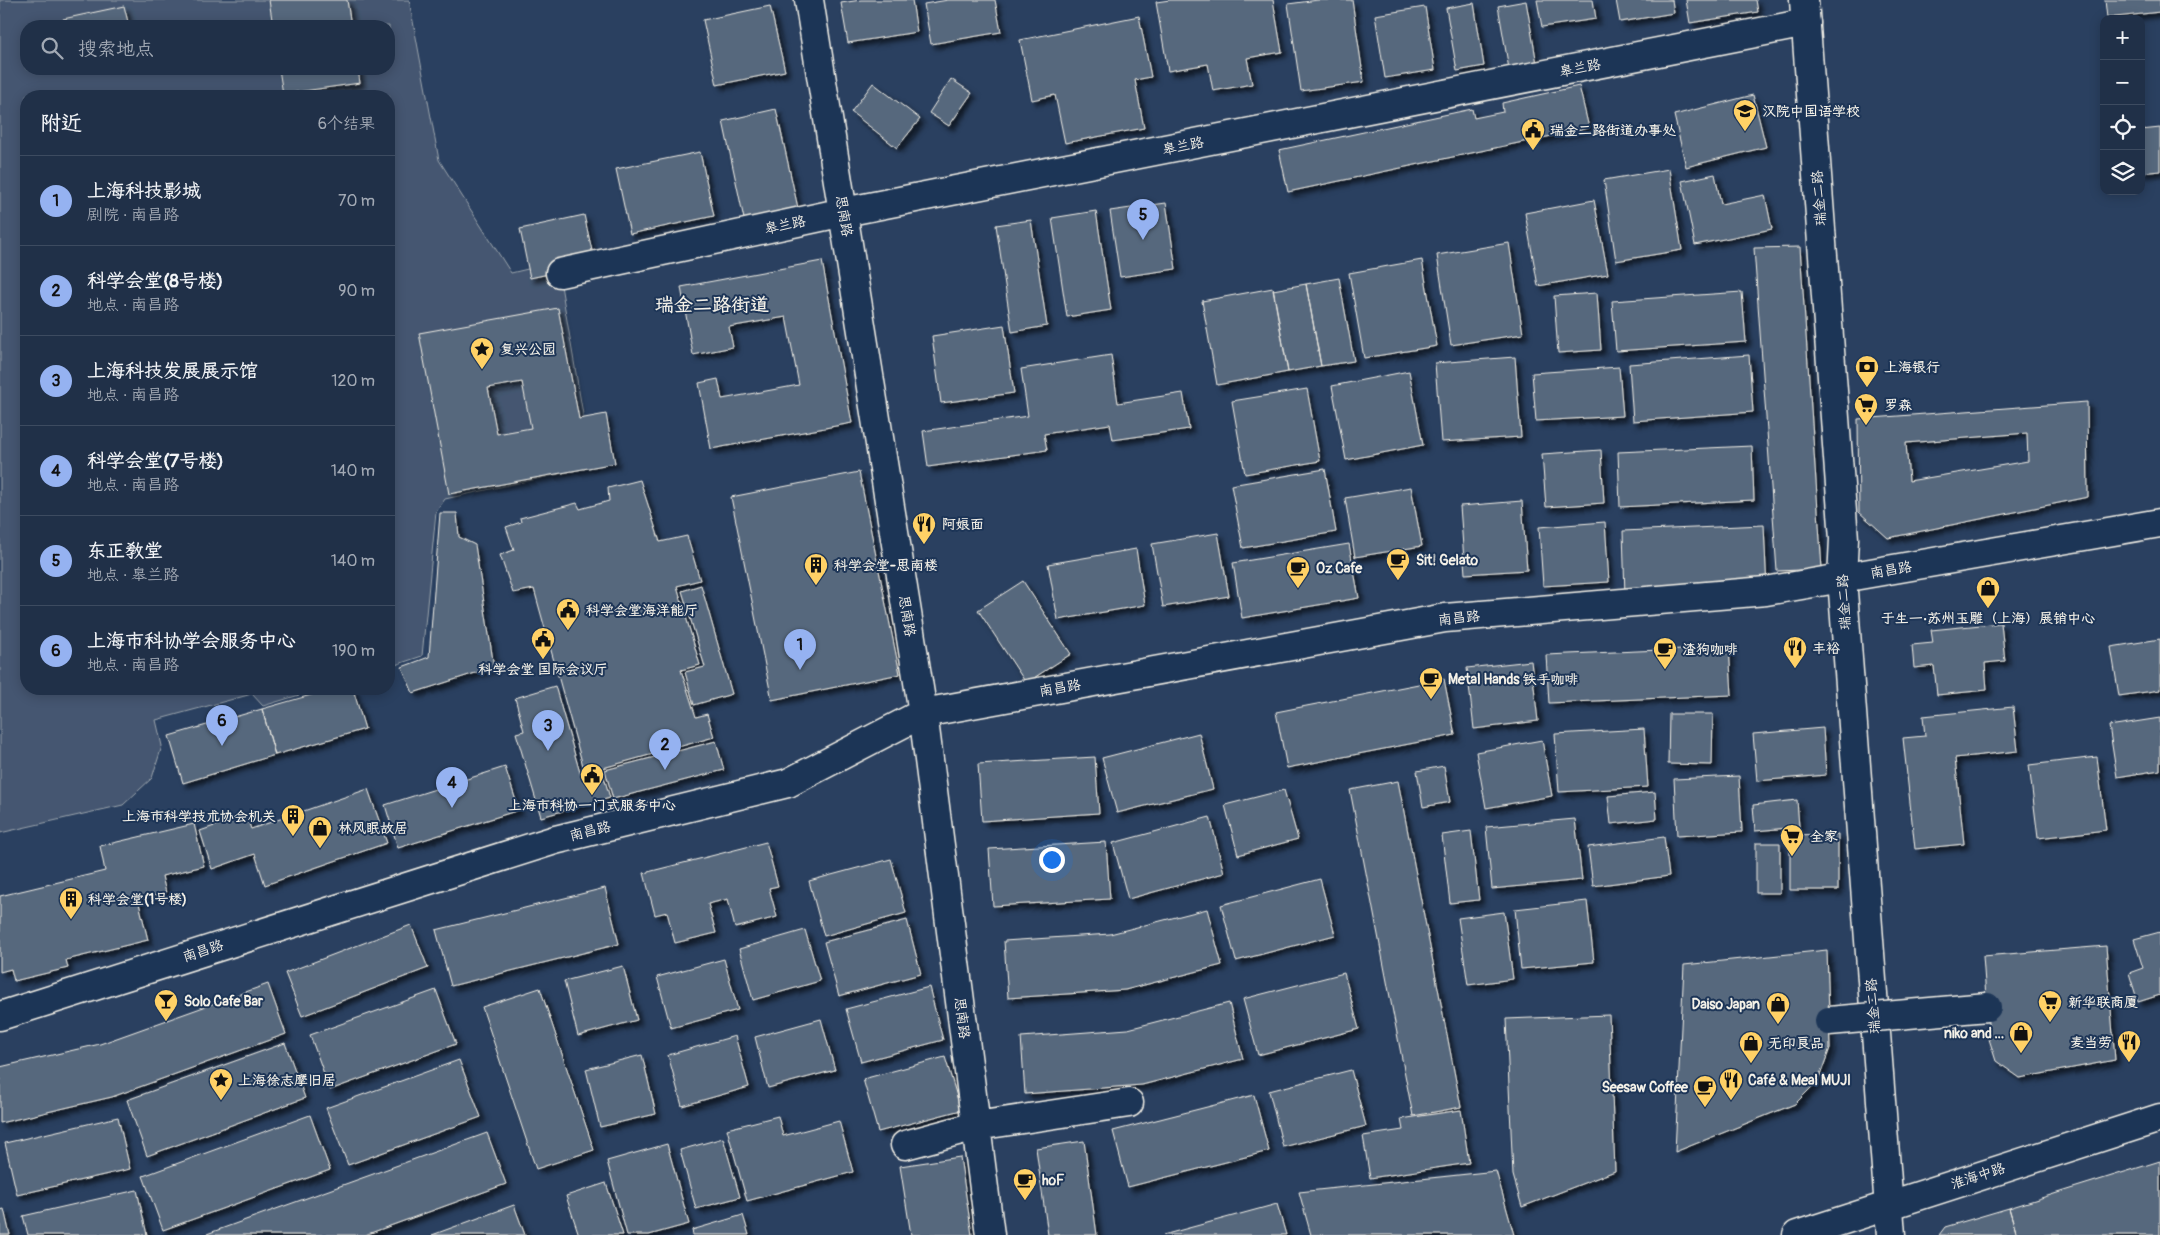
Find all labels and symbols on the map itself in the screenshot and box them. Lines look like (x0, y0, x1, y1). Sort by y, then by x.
street label: 皋兰路 (1558, 56, 1602, 80)
school or university icon: 汉院中国语学校 (1732, 98, 1758, 132)
place label: 汉院中国语学校 (1762, 103, 1860, 120)
public building icon: 瑞金二路街道办事处 (1520, 117, 1546, 151)
place label: 瑞金二路街道办事处 (1550, 122, 1676, 139)
street label: 皋兰路 (1161, 134, 1205, 158)
street label: 瑞金二路 (1809, 169, 1830, 228)
street label: 思南路 (832, 194, 856, 238)
pin: 5 (1127, 199, 1159, 240)
street label: 皋兰路 (763, 212, 807, 238)
district label: 瑞金二路街道 (655, 293, 769, 317)
place icon: 复兴公园 (469, 336, 495, 370)
place label: 复兴公园 (500, 341, 556, 358)
bank icon: 上海银行 (1854, 354, 1880, 388)
place label: 上海银行 (1884, 359, 1940, 376)
supermarket icon: 罗森 (1853, 392, 1879, 426)
place label: 罗森 (1884, 397, 1912, 414)
restaurant icon: 阿娘面 (911, 511, 937, 545)
place label: 阿娘面 (942, 516, 984, 533)
cafe icon: Sit! Gelato (1385, 547, 1411, 581)
building icon: 科学会堂-思南楼 (803, 552, 829, 586)
place label: Sit! Gelato (1416, 552, 1479, 569)
cafe icon: Oz Cafe (1285, 555, 1311, 589)
place label: 科学会堂-思南楼 (834, 557, 938, 574)
street label: 南昌路 (1869, 558, 1913, 582)
place label: Oz Cafe (1316, 560, 1363, 577)
street label: 瑞金二路 (1834, 574, 1854, 631)
shop icon: 于生一·苏州玉雕（上海）展销中心 (1975, 575, 2001, 609)
street label: 思南路 (895, 594, 919, 638)
public building icon: 科学会堂海洋能厅 (555, 597, 581, 631)
place label: 科学会堂海洋能厅 (586, 602, 698, 619)
street label: 南昌路 (1437, 607, 1481, 629)
place label: 于生一·苏州玉雕（上海）展销中心 (1881, 610, 2095, 627)
public building icon: 科学会堂 国际会议厅 (530, 626, 556, 660)
pin: 1 (784, 629, 816, 670)
restaurant icon: 丰裕 (1782, 635, 1808, 669)
cafe icon: 渣狗咖啡 (1652, 636, 1678, 670)
place label: 丰裕 (1812, 640, 1840, 657)
place label: 渣狗咖啡 (1682, 641, 1738, 658)
place label: 科学会堂 国际会议厅 (478, 661, 608, 678)
cafe icon: Metal Hands 铁手咖啡 (1418, 666, 1444, 700)
place label: Metal Hands 铁手咖啡 (1448, 671, 1579, 688)
street label: 南昌路 (1038, 676, 1082, 700)
pin: 6 (206, 705, 238, 746)
pin: 3 (532, 710, 564, 751)
pin: 2 (649, 729, 681, 770)
public building icon: 上海市科协一门式服务中心 (579, 762, 605, 796)
pin: 4 (436, 767, 468, 808)
place label: 上海市科协一门式服务中心 (508, 797, 676, 814)
building icon: 上海市科学技术协会机关 (280, 803, 306, 837)
place label: 上海市科学技术协会机关 (122, 808, 276, 825)
shop icon: 林风眠故居 (307, 815, 333, 849)
street label: 南昌路 (568, 818, 612, 844)
place label: 林风眠故居 (338, 820, 408, 837)
supermarket icon: 全家 (1779, 823, 1805, 857)
place label: 全家 (1810, 828, 1838, 845)
your location (1039, 847, 1065, 873)
building icon: 科学会堂(1号楼) (58, 886, 84, 920)
place label: 科学会堂(1号楼) (88, 891, 187, 908)
street label: 南昌路 (180, 936, 226, 966)
street label: 瑞金二路 (1863, 977, 1884, 1036)
bar icon: Solo Cafe Bar (153, 988, 179, 1022)
supermarket icon: 新华联商厦 (2037, 989, 2063, 1023)
shop icon: Daiso Japan (1765, 991, 1791, 1025)
place label: Solo Cafe Bar (184, 993, 264, 1010)
place label: 新华联商厦 (2068, 994, 2138, 1011)
street label: 思南路 (951, 996, 973, 1040)
place label: Daiso Japan (1692, 996, 1760, 1013)
shop icon: niko and ... (2008, 1020, 2034, 1054)
place label: niko and ... (1944, 1025, 2004, 1042)
restaurant icon: 麦当劳 (2116, 1029, 2142, 1063)
shop icon: 无印良品 (1738, 1030, 1764, 1064)
place label: 麦当劳 (2070, 1034, 2112, 1051)
place label: 无印良品 (1768, 1035, 1824, 1052)
place icon: 上海徐志摩旧居 (208, 1067, 234, 1101)
restaurant icon: Café & Meal MUJI (1718, 1067, 1744, 1101)
place label: 上海徐志摩旧居 (238, 1072, 336, 1089)
place label: Café & Meal MUJI (1748, 1072, 1851, 1089)
cafe icon: Seesaw Coffee (1692, 1074, 1718, 1108)
place label: Seesaw Coffee (1602, 1079, 1689, 1096)
street label: 淮海中路 (1949, 1159, 2007, 1193)
cafe icon: hoF (1012, 1167, 1038, 1201)
place label: hoF (1042, 1172, 1065, 1189)

